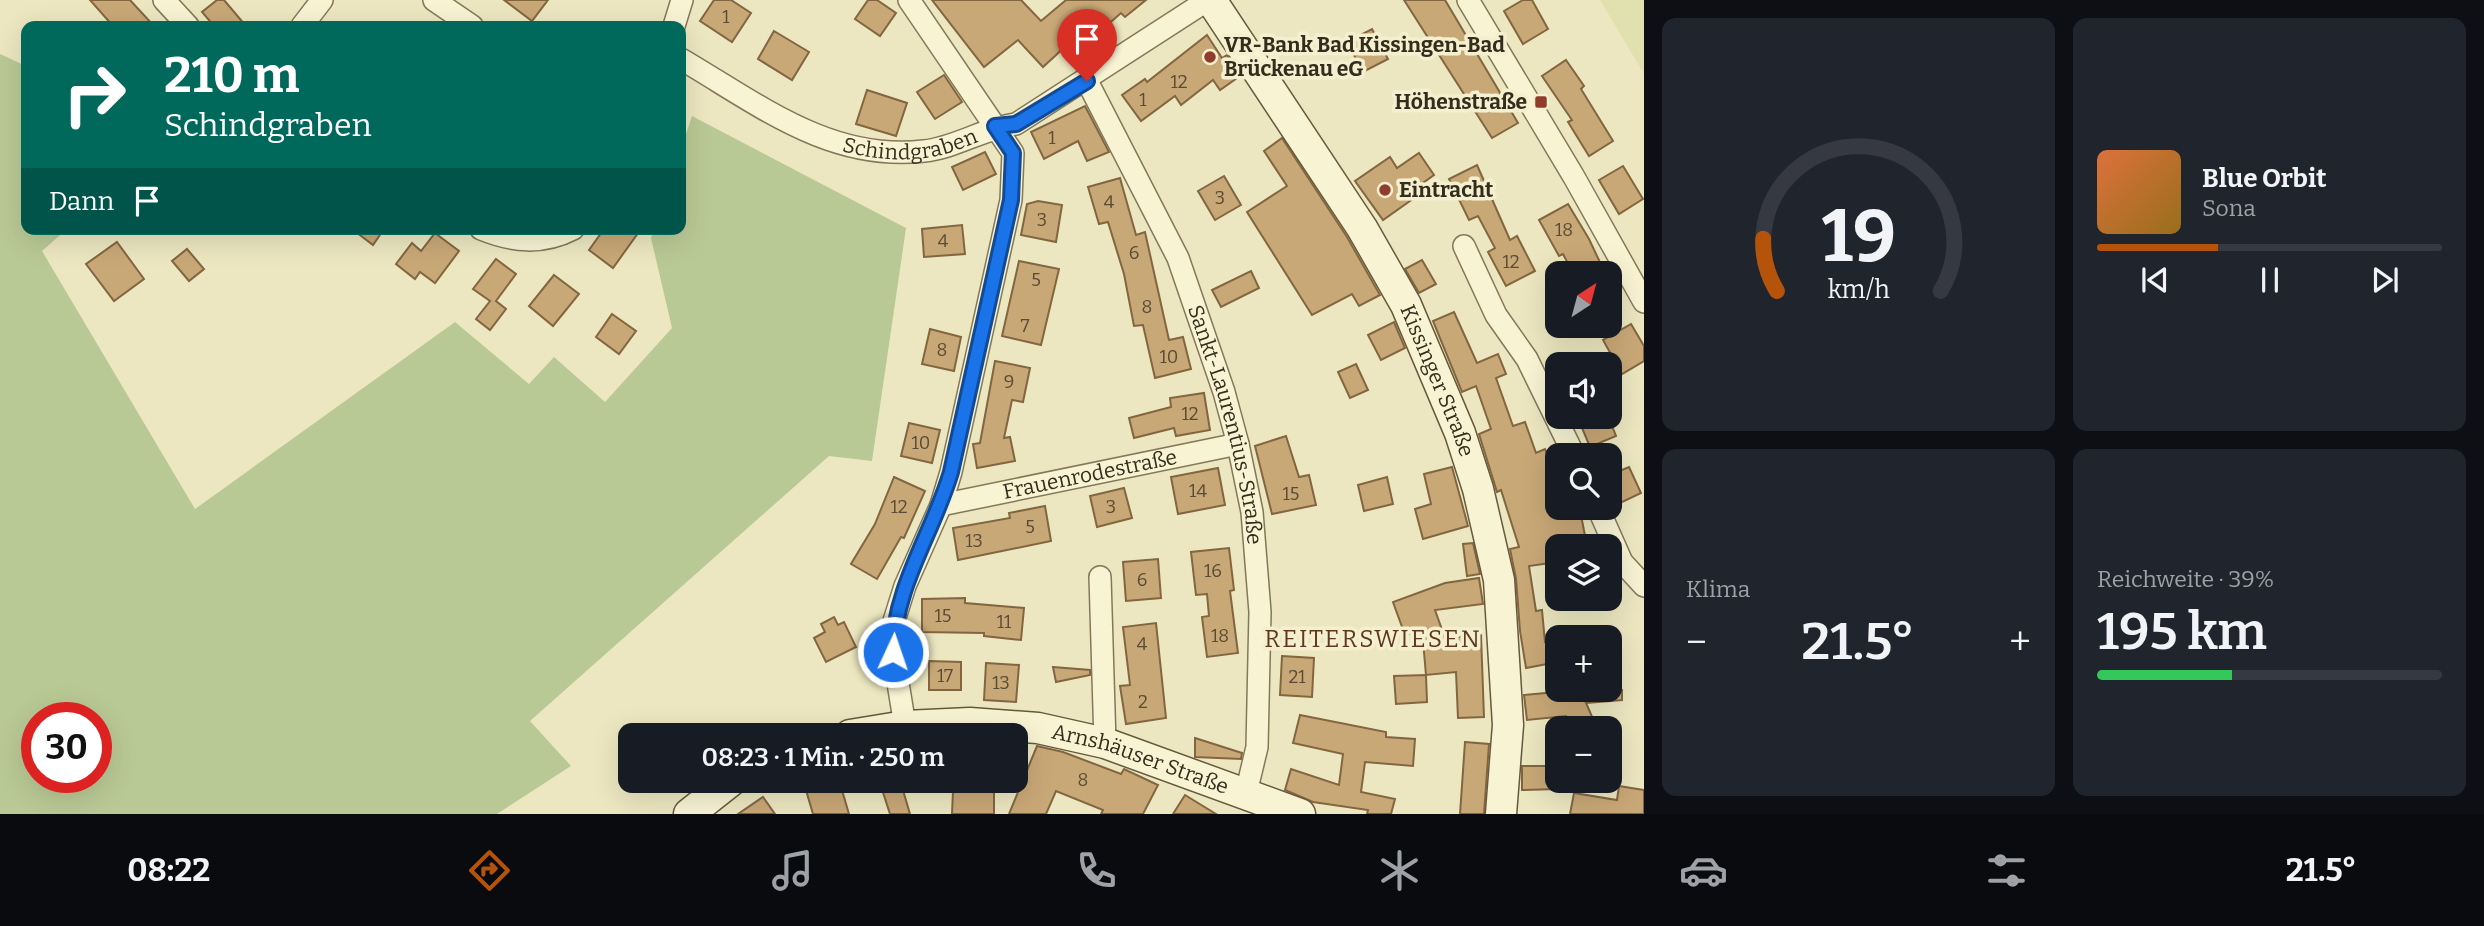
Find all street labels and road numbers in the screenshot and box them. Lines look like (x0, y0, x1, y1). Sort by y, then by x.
street label: Schindgraben (840, 123, 981, 165)
street label: Kissinger Straße (1394, 301, 1480, 460)
street label: Sankt-Laurentius-Straße (1182, 302, 1268, 545)
street label: Frauenrodestraße (1001, 444, 1179, 505)
street label: Arnshäuser Straße (1050, 719, 1232, 800)

